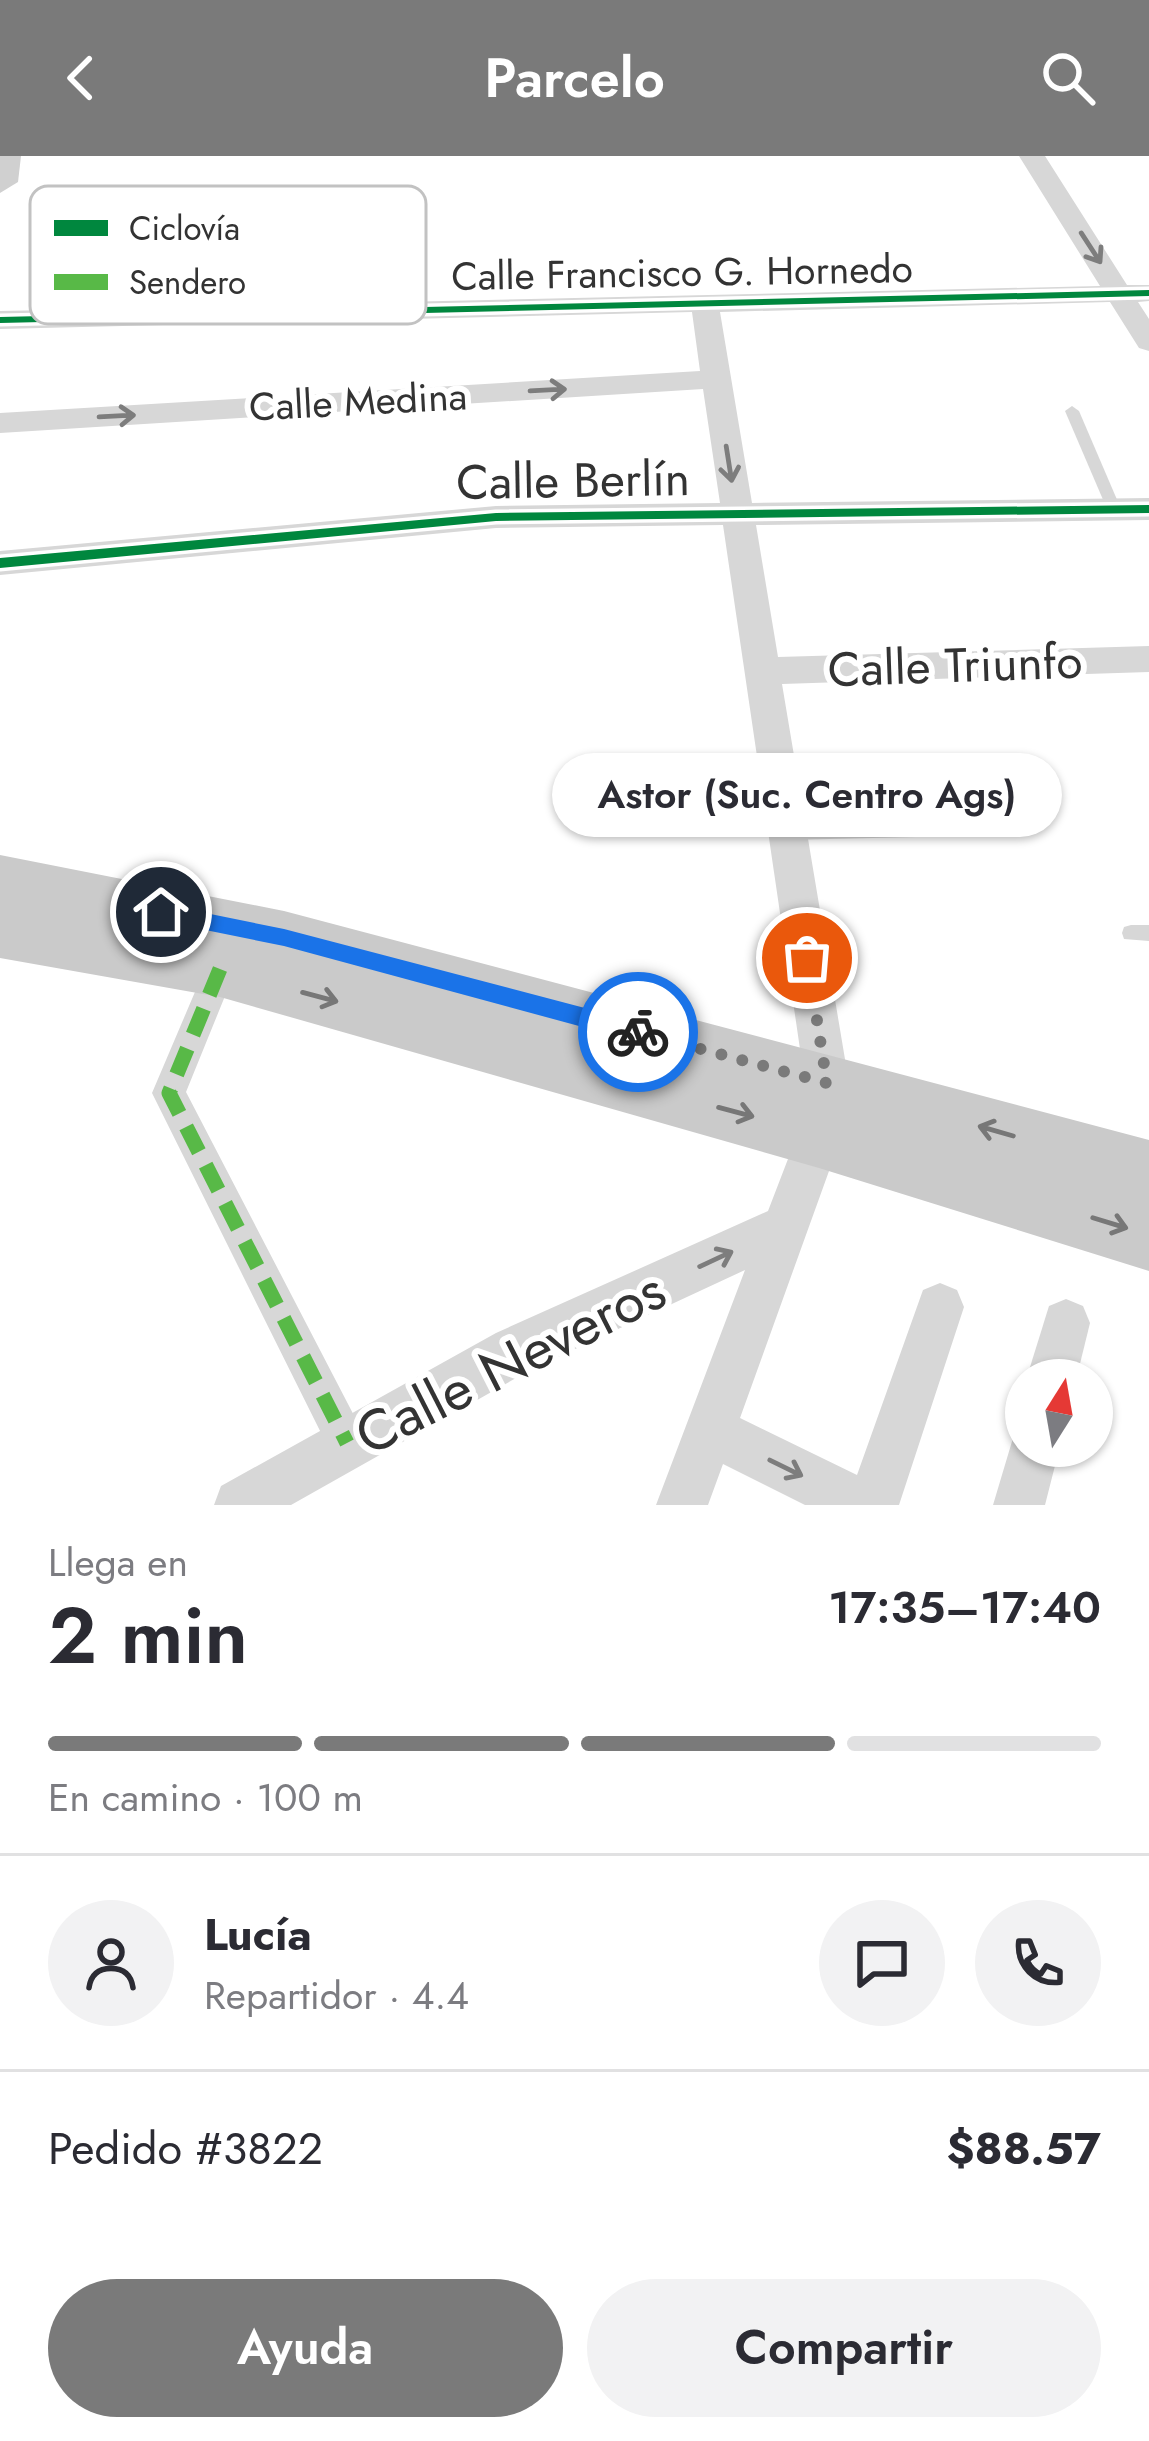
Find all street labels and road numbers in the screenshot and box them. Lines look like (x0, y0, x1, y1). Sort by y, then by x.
street label: Calle Francisco G. Hornedo (451, 240, 913, 305)
street label: Calle Medina (247, 367, 469, 436)
street label: Calle Berlín (455, 444, 691, 517)
street label: Calle Triunfo (826, 627, 1084, 704)
street label: Calle Neveros (341, 1249, 679, 1475)

